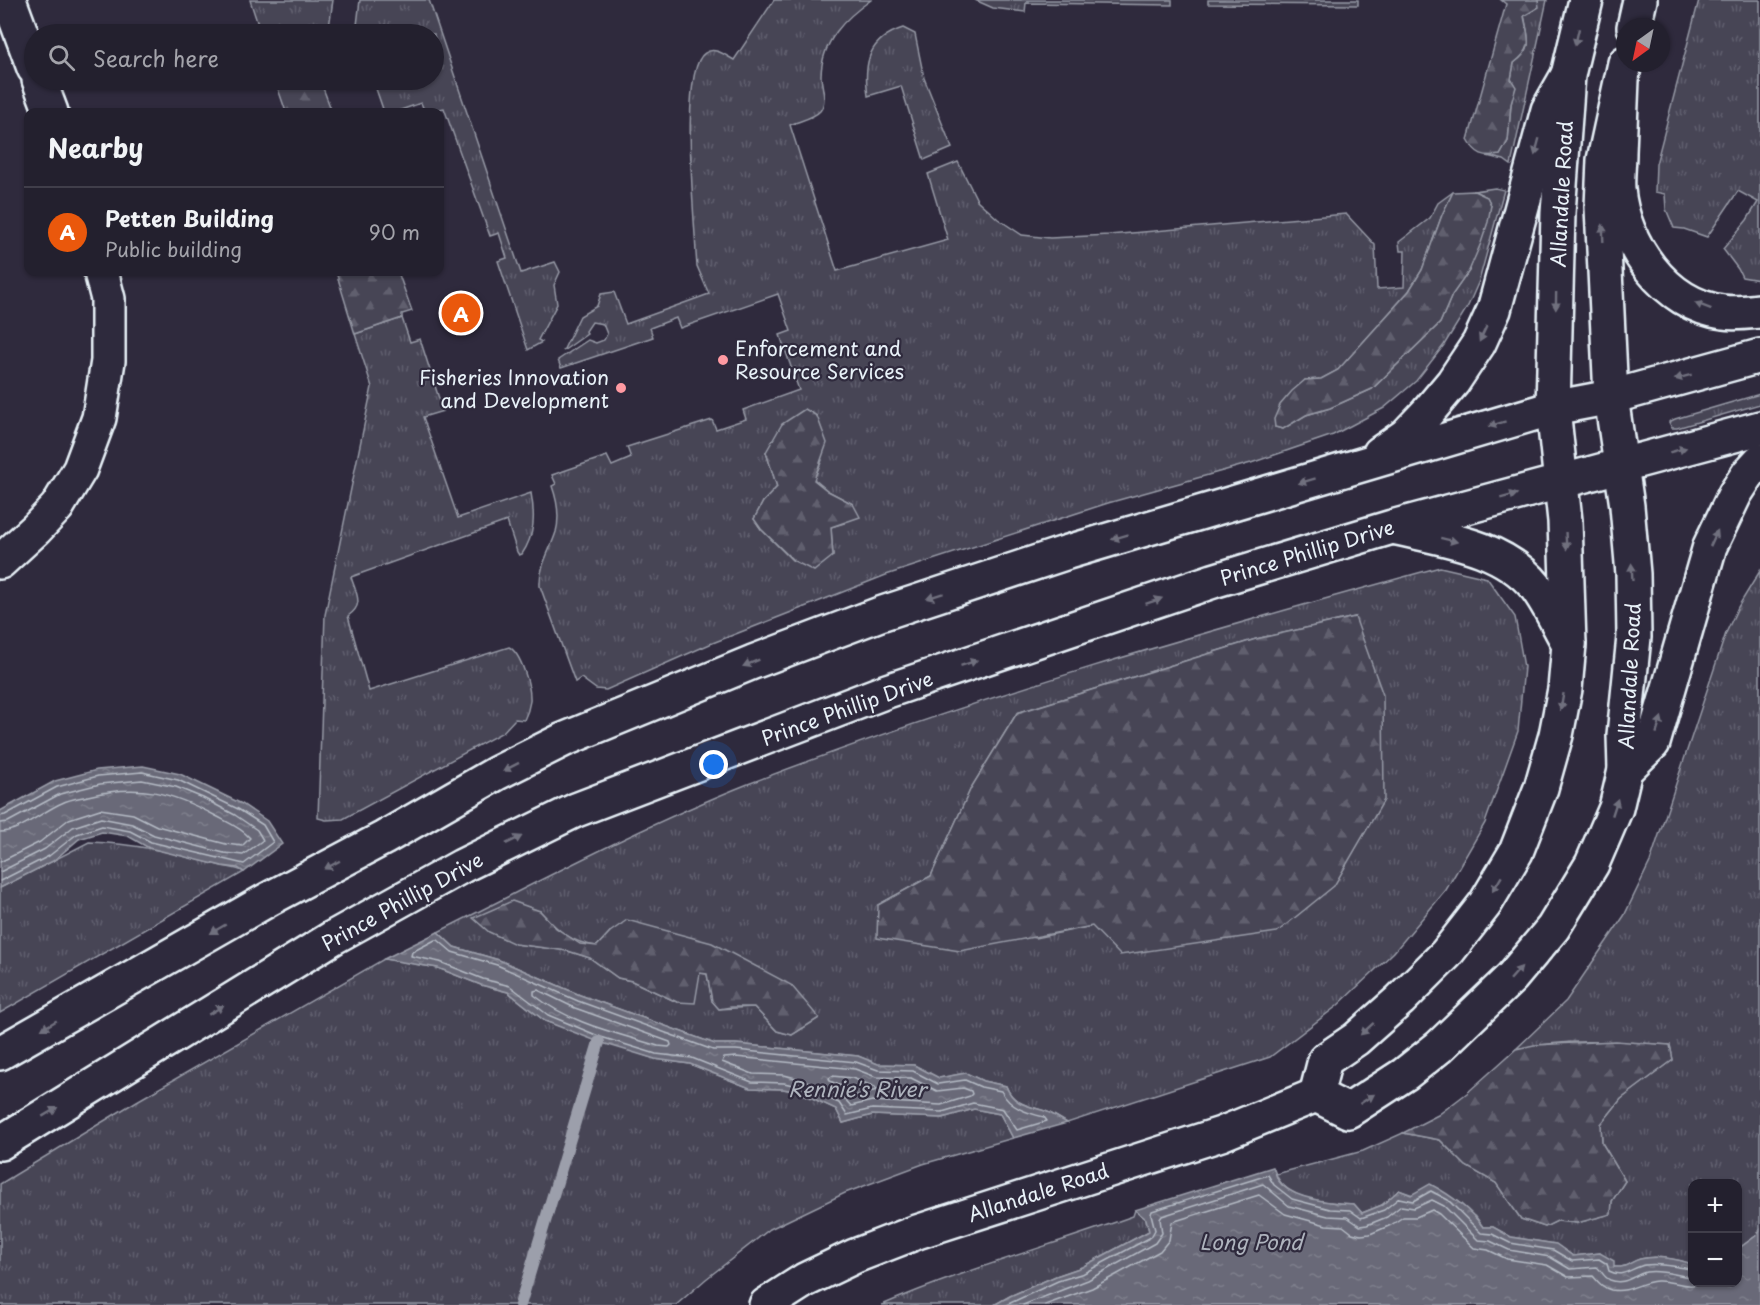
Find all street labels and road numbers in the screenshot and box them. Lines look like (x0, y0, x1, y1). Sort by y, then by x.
street label: Allandale Road (1542, 120, 1580, 268)
street label: Prince Phillip Drive (1216, 511, 1398, 593)
street label: Allandale Road (1610, 602, 1648, 750)
street label: Prince Phillip Drive (757, 663, 937, 753)
street label: Prince Phillip Drive (316, 844, 488, 958)
street label: Allandale Road (964, 1155, 1112, 1229)

